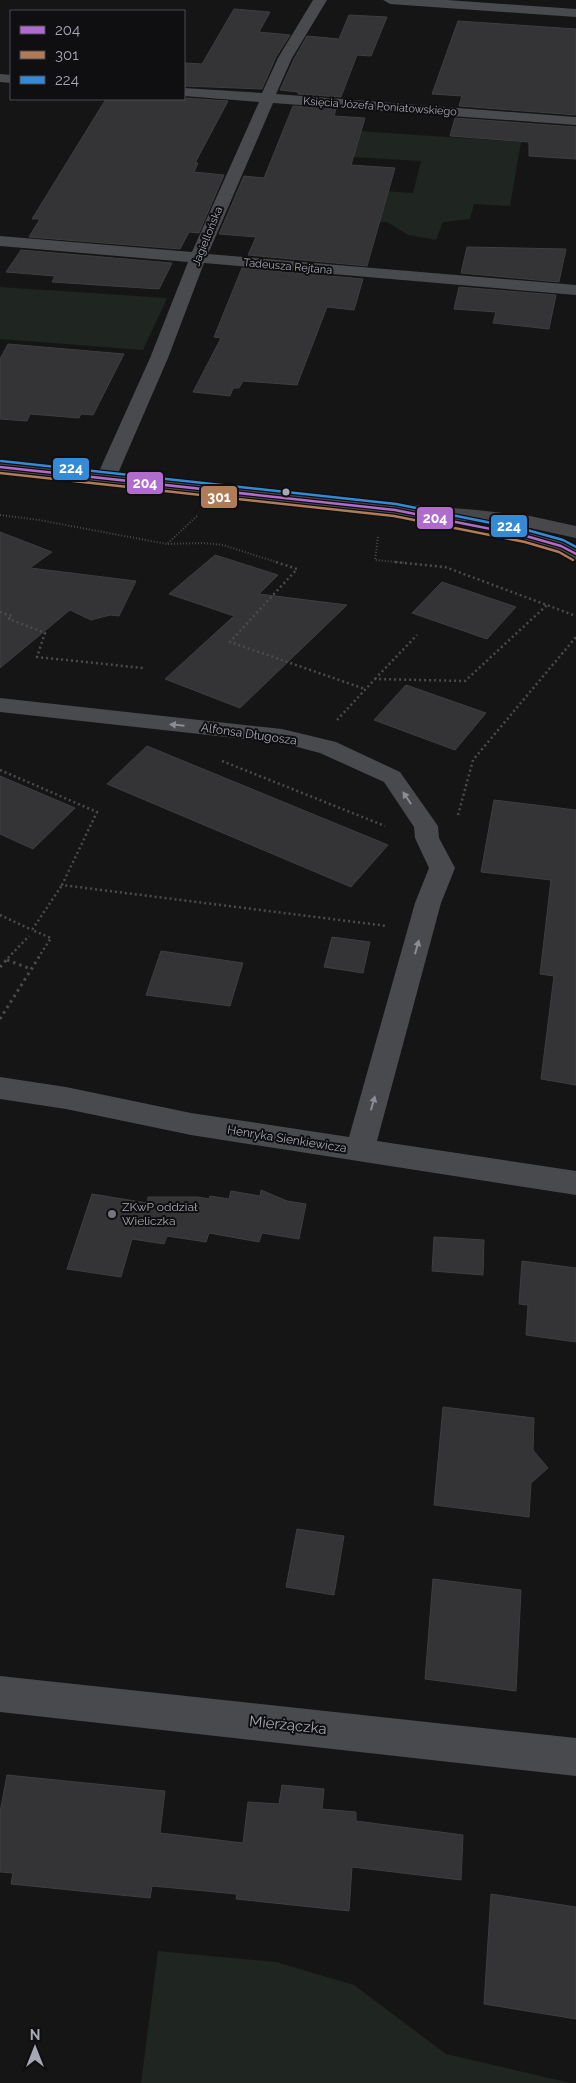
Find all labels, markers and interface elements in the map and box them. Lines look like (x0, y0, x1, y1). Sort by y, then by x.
legend (10, 10, 185, 100)
text: 204 (55, 21, 80, 39)
text: 301 (55, 46, 79, 64)
text: 224 (55, 71, 79, 89)
street label: Księcia Józefa Poniatowskiego (303, 95, 458, 118)
street label: Jagiellońska (190, 205, 225, 268)
street label: Tadeusza Rejtana (243, 256, 333, 277)
line badge: 224 (52, 457, 90, 481)
text: 224 (59, 460, 83, 476)
line badge: 204 (126, 471, 164, 495)
text: 204 (133, 475, 157, 491)
line badge: 301 (200, 485, 238, 509)
unlabelled marker (281, 487, 291, 497)
text: 301 (207, 489, 231, 505)
line badge: 204 (416, 506, 454, 530)
text: 204 (423, 510, 447, 526)
line badge: 224 (490, 514, 528, 538)
text: 224 (497, 518, 521, 534)
street label: Alfonsa Długosza (200, 720, 298, 748)
one-way arrow (168, 721, 184, 729)
one-way arrow (402, 792, 412, 805)
one-way arrow (414, 939, 422, 954)
one-way arrow (369, 1096, 377, 1111)
street label: Henryka Sienkiewicza (226, 1123, 348, 1155)
place label: ZKwP oddział Wieliczka (122, 1200, 198, 1228)
marker: ZKwP oddział Wieliczka (106, 1208, 118, 1220)
street label: Mierżączka (248, 1712, 328, 1738)
north arrow (10, 2023, 60, 2073)
text: N (30, 2027, 40, 2043)

